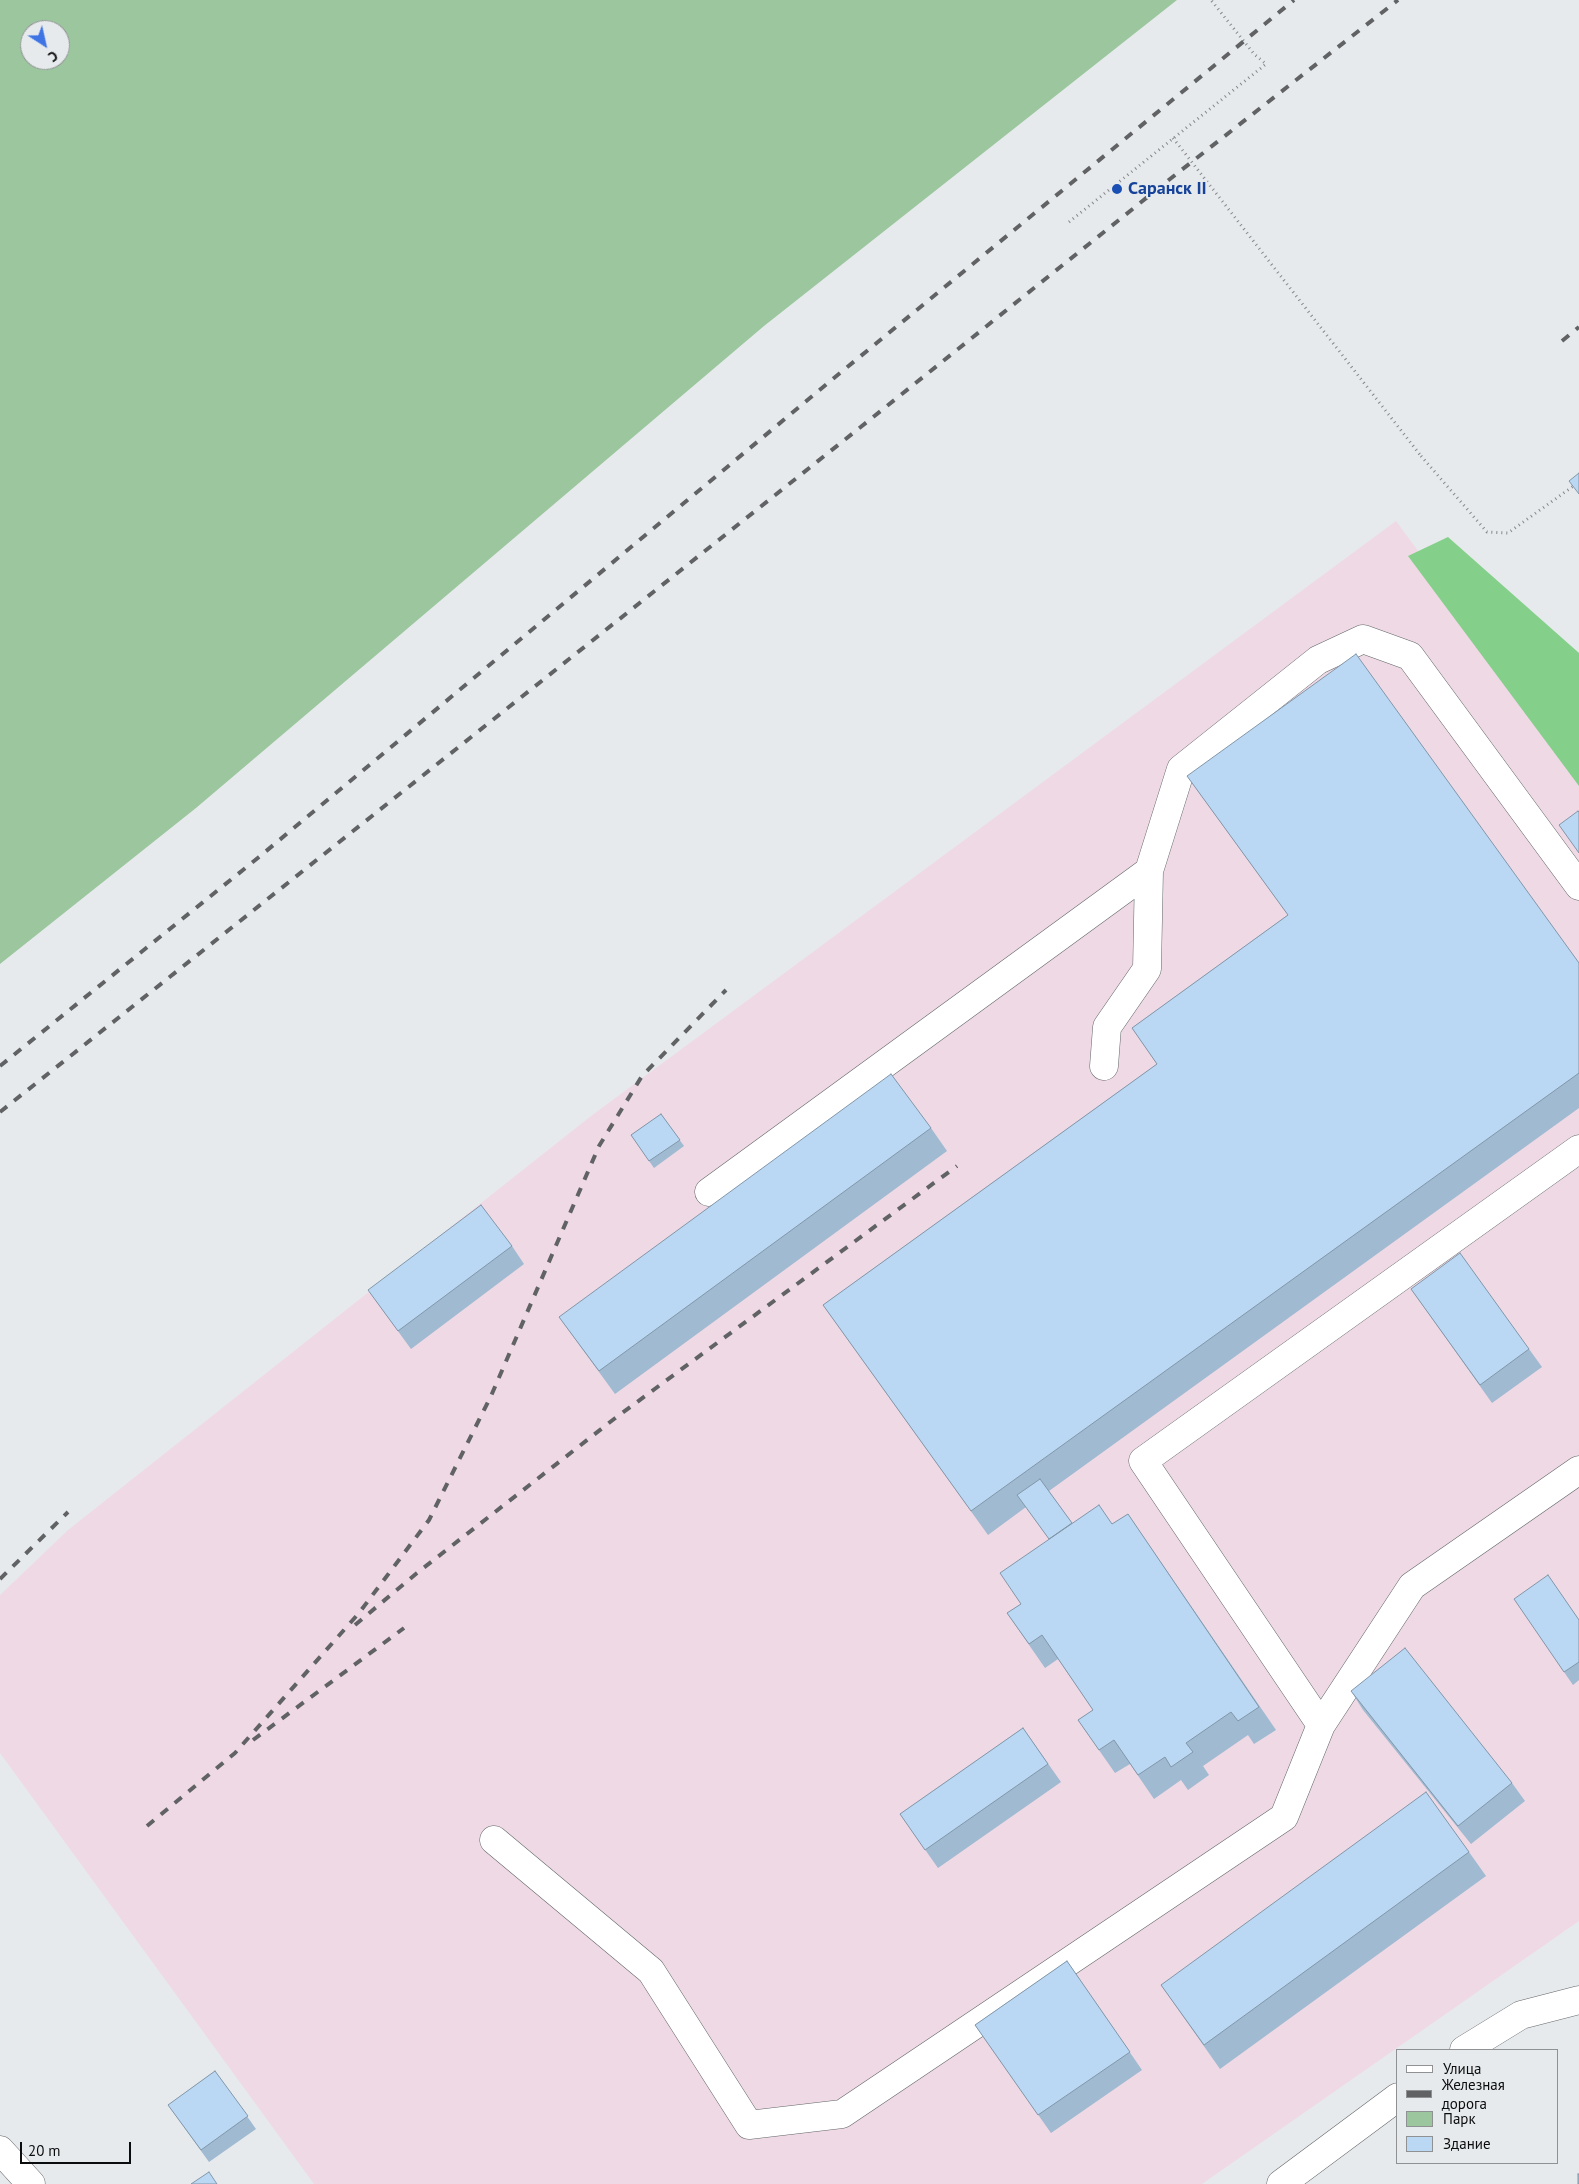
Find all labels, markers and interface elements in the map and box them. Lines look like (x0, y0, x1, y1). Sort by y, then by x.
north arrow (20, 20, 70, 70)
text: С (45, 47, 61, 66)
place label: Саранск II (1128, 178, 1207, 200)
marker: Саранск II (1110, 182, 1124, 196)
legend (1396, 2049, 1559, 2164)
text: Улица (1443, 2059, 1481, 2078)
text: Железная дорога (1442, 2075, 1505, 2113)
text: Парк (1443, 2109, 1476, 2128)
scale bar (22, 2132, 134, 2164)
text: Здание (1443, 2134, 1491, 2153)
text: 20 m (28, 2141, 61, 2160)

